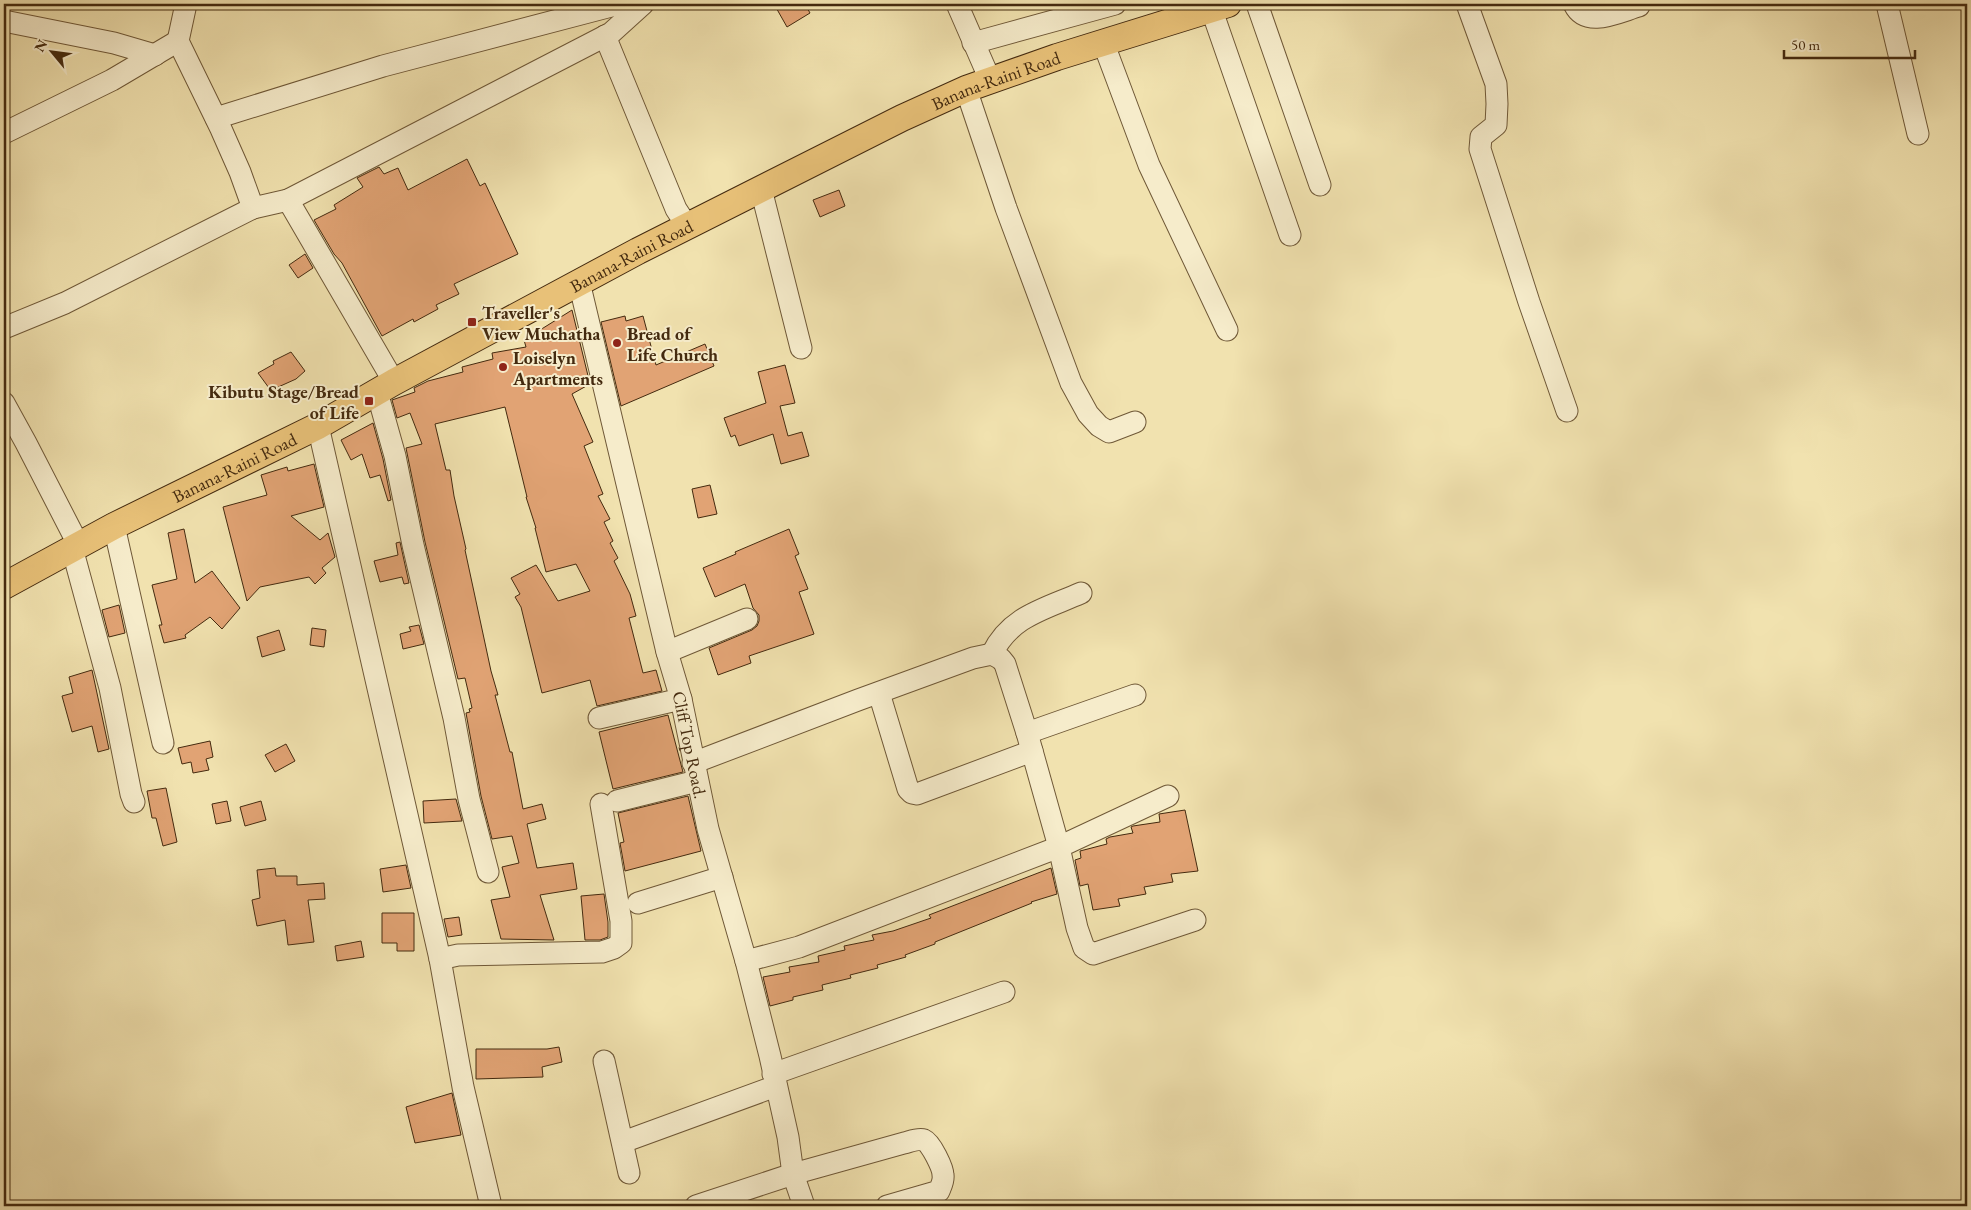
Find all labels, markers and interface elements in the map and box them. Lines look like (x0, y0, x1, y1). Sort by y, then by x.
north arrow (28, 28, 78, 78)
scale bar (1784, 28, 1915, 60)
text: 50 m (1791, 35, 1820, 54)
text: N (30, 36, 52, 55)
street label: Banana-Raini Road (928, 45, 1064, 115)
street label: Banana-Raini Road (565, 213, 697, 297)
place label: Traveller's View Muchatha (482, 301, 601, 345)
marker: Traveller's View Muchatha (466, 316, 478, 328)
place label: Bread of Life Church (627, 322, 718, 366)
marker: Bread of Life Church (611, 337, 623, 349)
place label: Loiselyn Apartments (512, 346, 603, 390)
marker: Loiselyn Apartments (497, 361, 509, 373)
place label: Kibutu Stage/Bread of Life (208, 380, 359, 424)
marker: Kibutu Stage/Bread of Life (363, 395, 375, 407)
street label: Banana-Raini Road (168, 427, 301, 507)
street label: Cliff Top Road. (668, 688, 713, 801)

